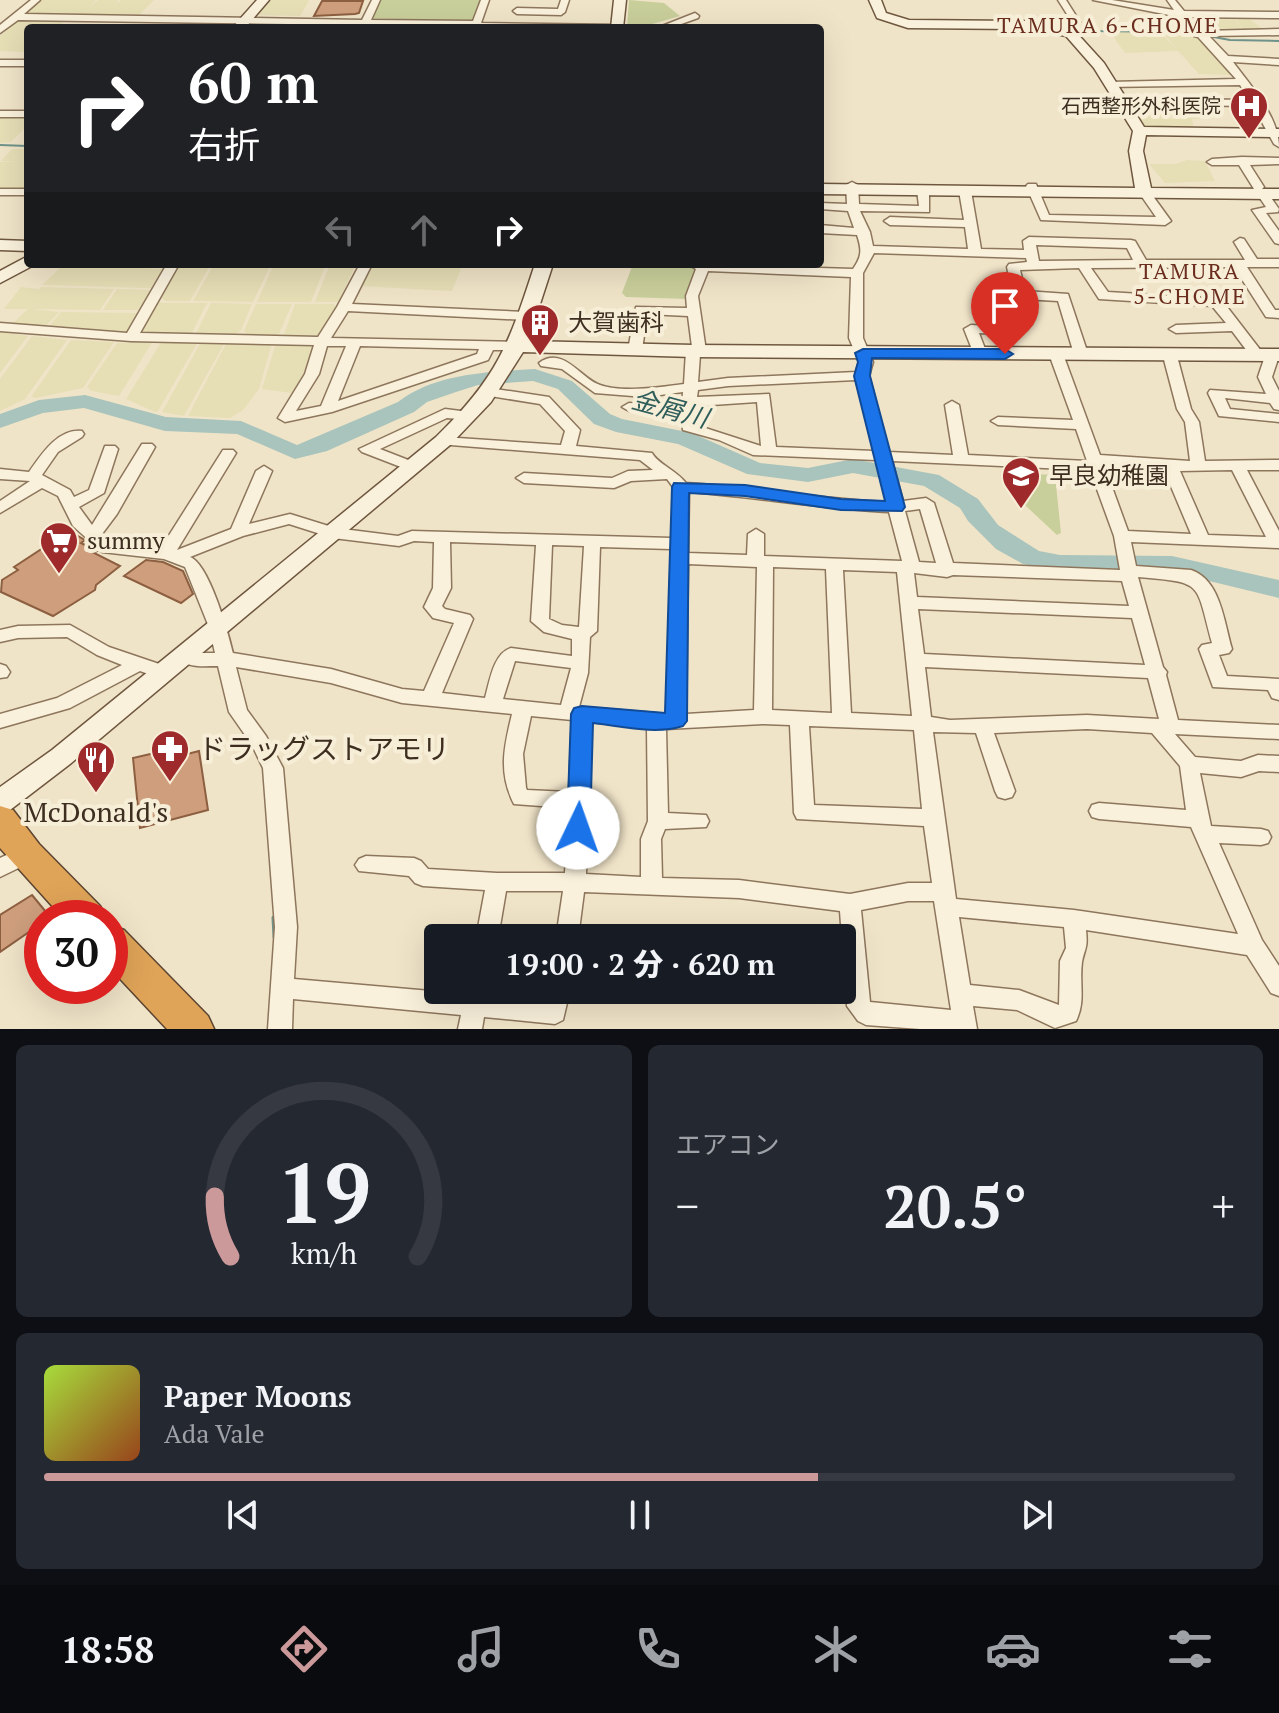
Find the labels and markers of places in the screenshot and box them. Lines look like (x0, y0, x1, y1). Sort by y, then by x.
hospital icon: 石西整形外科医院 (1228, 85, 1270, 140)
place label: 石西整形外科医院 (1061, 92, 1221, 119)
pin (971, 272, 1039, 354)
building icon: 大賀歯科 (519, 302, 561, 357)
place label: 大賀歯科 (568, 306, 664, 338)
school or university icon: 早良幼稚園 (1000, 455, 1042, 510)
place label: 早良幼稚園 (1049, 459, 1169, 491)
supermarket icon: summy (38, 520, 80, 575)
place label: summy (87, 524, 166, 556)
pharmacy icon: ドラッグストアモリ (149, 728, 191, 783)
place label: ドラッグストアモリ (198, 730, 450, 767)
restaurant icon: McDonald's (75, 739, 117, 794)
place label: McDonald's (24, 793, 168, 830)

